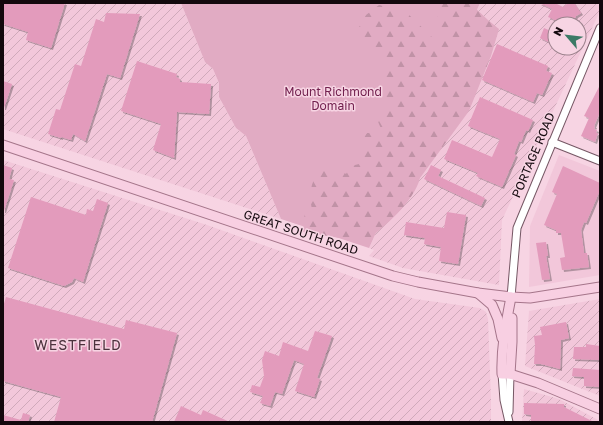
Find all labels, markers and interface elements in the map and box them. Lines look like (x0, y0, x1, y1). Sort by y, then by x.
north arrow (547, 16, 587, 56)
text: N (550, 24, 565, 38)
park label: Mount Richmond Domain (284, 84, 382, 113)
street label: PORTAGE ROAD (508, 110, 558, 200)
street label: GREAT SOUTH ROAD (242, 206, 360, 258)
district label: WESTFIELD (34, 336, 122, 353)

